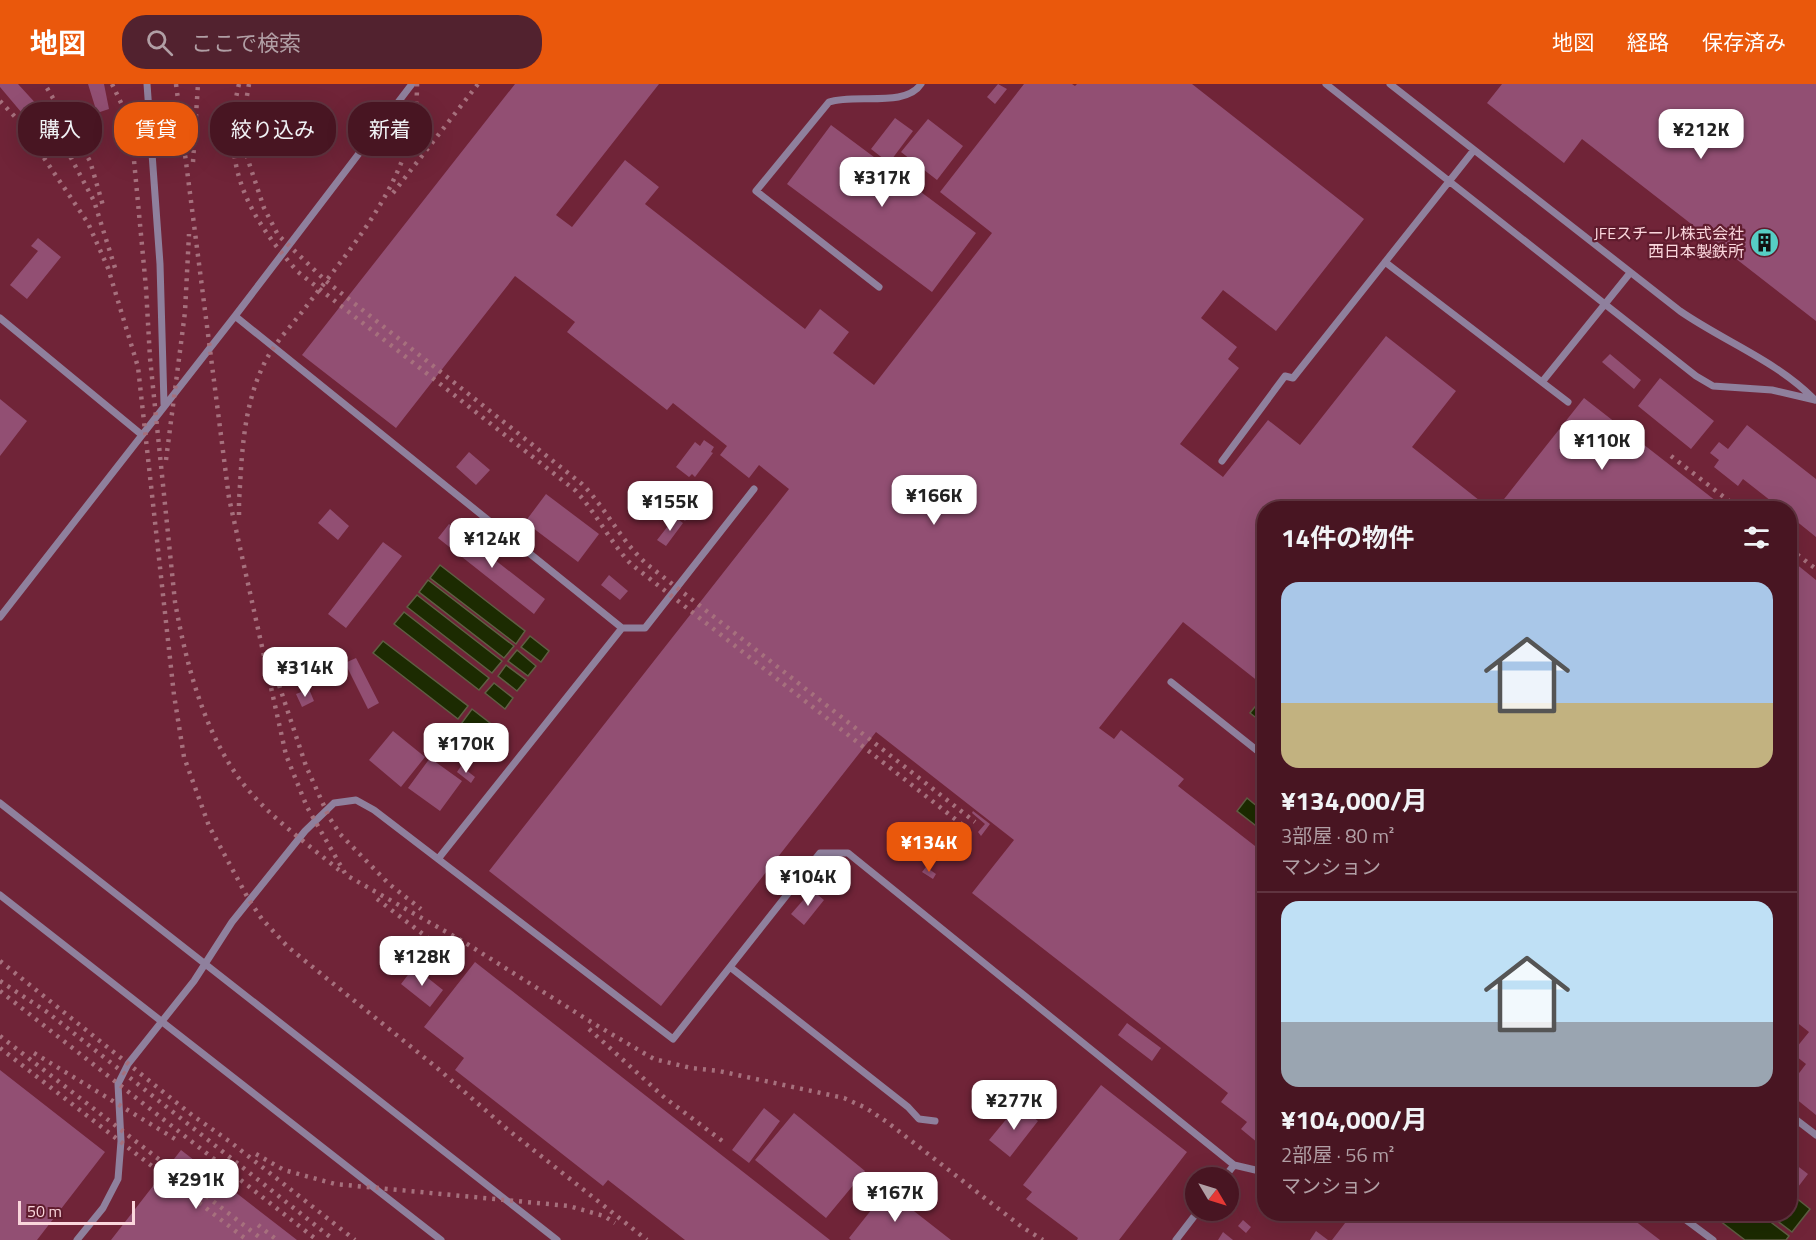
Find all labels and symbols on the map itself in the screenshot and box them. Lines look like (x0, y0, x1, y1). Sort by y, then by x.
pin: ¥212K (1659, 109, 1743, 160)
pin: ¥317K (840, 157, 924, 208)
place label: JFEスチール株式会社 西日本製鉄所 (1594, 221, 1744, 263)
building icon: JFEスチール株式会社 西日本製鉄所 (1749, 226, 1781, 258)
pin: ¥110K (1560, 420, 1644, 471)
pin: ¥166K (892, 475, 976, 526)
pin: ¥155K (628, 481, 712, 532)
pin: ¥124K (450, 518, 534, 569)
pin: ¥314K (263, 647, 347, 698)
pin: ¥170K (424, 723, 508, 774)
pin: ¥134K (887, 822, 971, 873)
pin: ¥104K (766, 856, 850, 907)
pin: ¥128K (380, 936, 464, 987)
pin: ¥277K (972, 1080, 1056, 1131)
pin: ¥291K (154, 1159, 238, 1210)
north arrow (1185, 1167, 1239, 1221)
pin: ¥167K (853, 1172, 937, 1223)
scale bar (18, 1198, 135, 1226)

